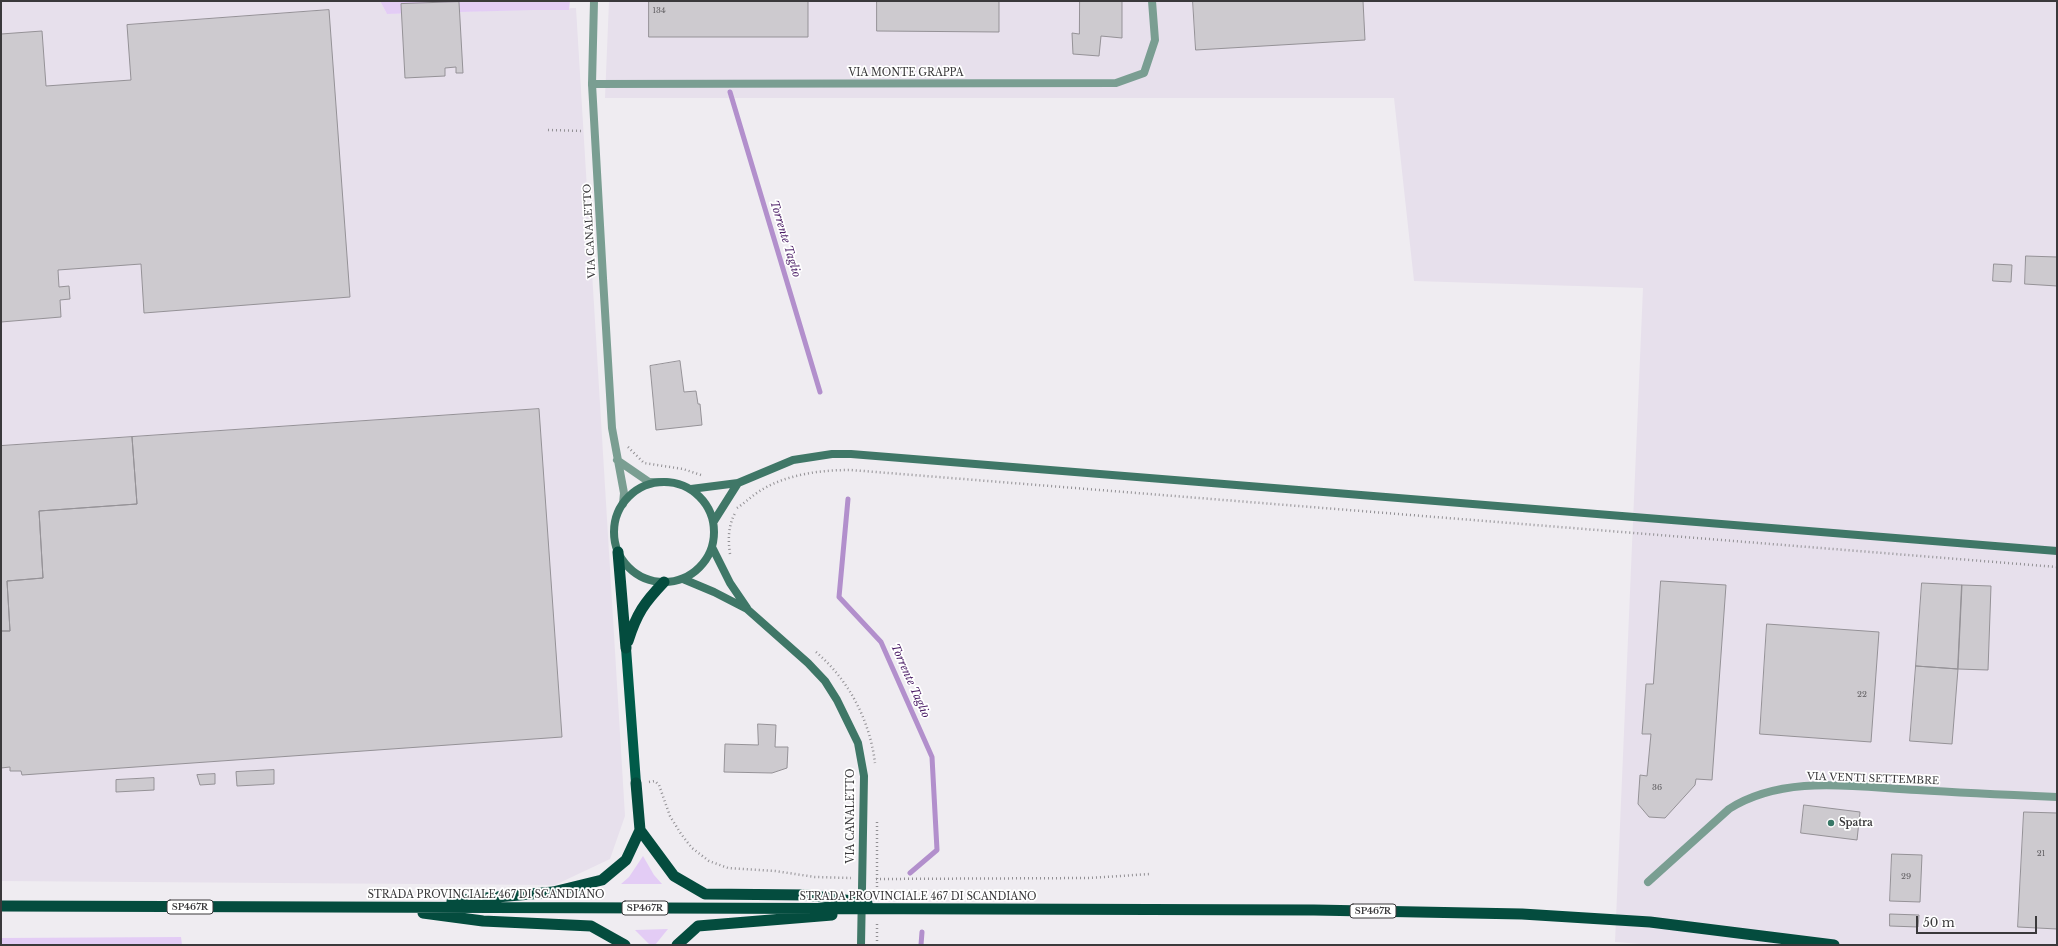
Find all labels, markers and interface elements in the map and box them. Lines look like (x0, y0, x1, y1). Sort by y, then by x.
house number: 134 (652, 6, 666, 16)
street label: VIA MONTE GRAPPA (848, 67, 964, 79)
street label: VIA CANALETTO (582, 183, 598, 279)
water label: Torrente Taglio (767, 199, 803, 279)
water label: Torrente Taglio (888, 642, 932, 720)
house number: 22 (1857, 690, 1867, 700)
street label: VIA CANALETTO (845, 769, 857, 863)
street label: VIA VENTI SETTEMBRE (1807, 771, 1939, 787)
house number: 36 (1652, 783, 1662, 793)
place label: Spatra (1839, 817, 1873, 829)
marker: Spatra (1826, 818, 1836, 828)
house number: 21 (2037, 849, 2045, 859)
house number: 29 (1901, 872, 1911, 882)
street label: STRADA PROVINCIALE 467 DI SCANDIANO (367, 889, 605, 901)
street label: STRADA PROVINCIALE 467 DI SCANDIANO (799, 891, 1037, 903)
road number: SP467R (167, 900, 213, 914)
road number: SP467R (622, 901, 668, 915)
road number: SP467R (1350, 904, 1396, 918)
scale bar (1918, 908, 2039, 934)
text: 50 m (1923, 915, 1955, 930)

